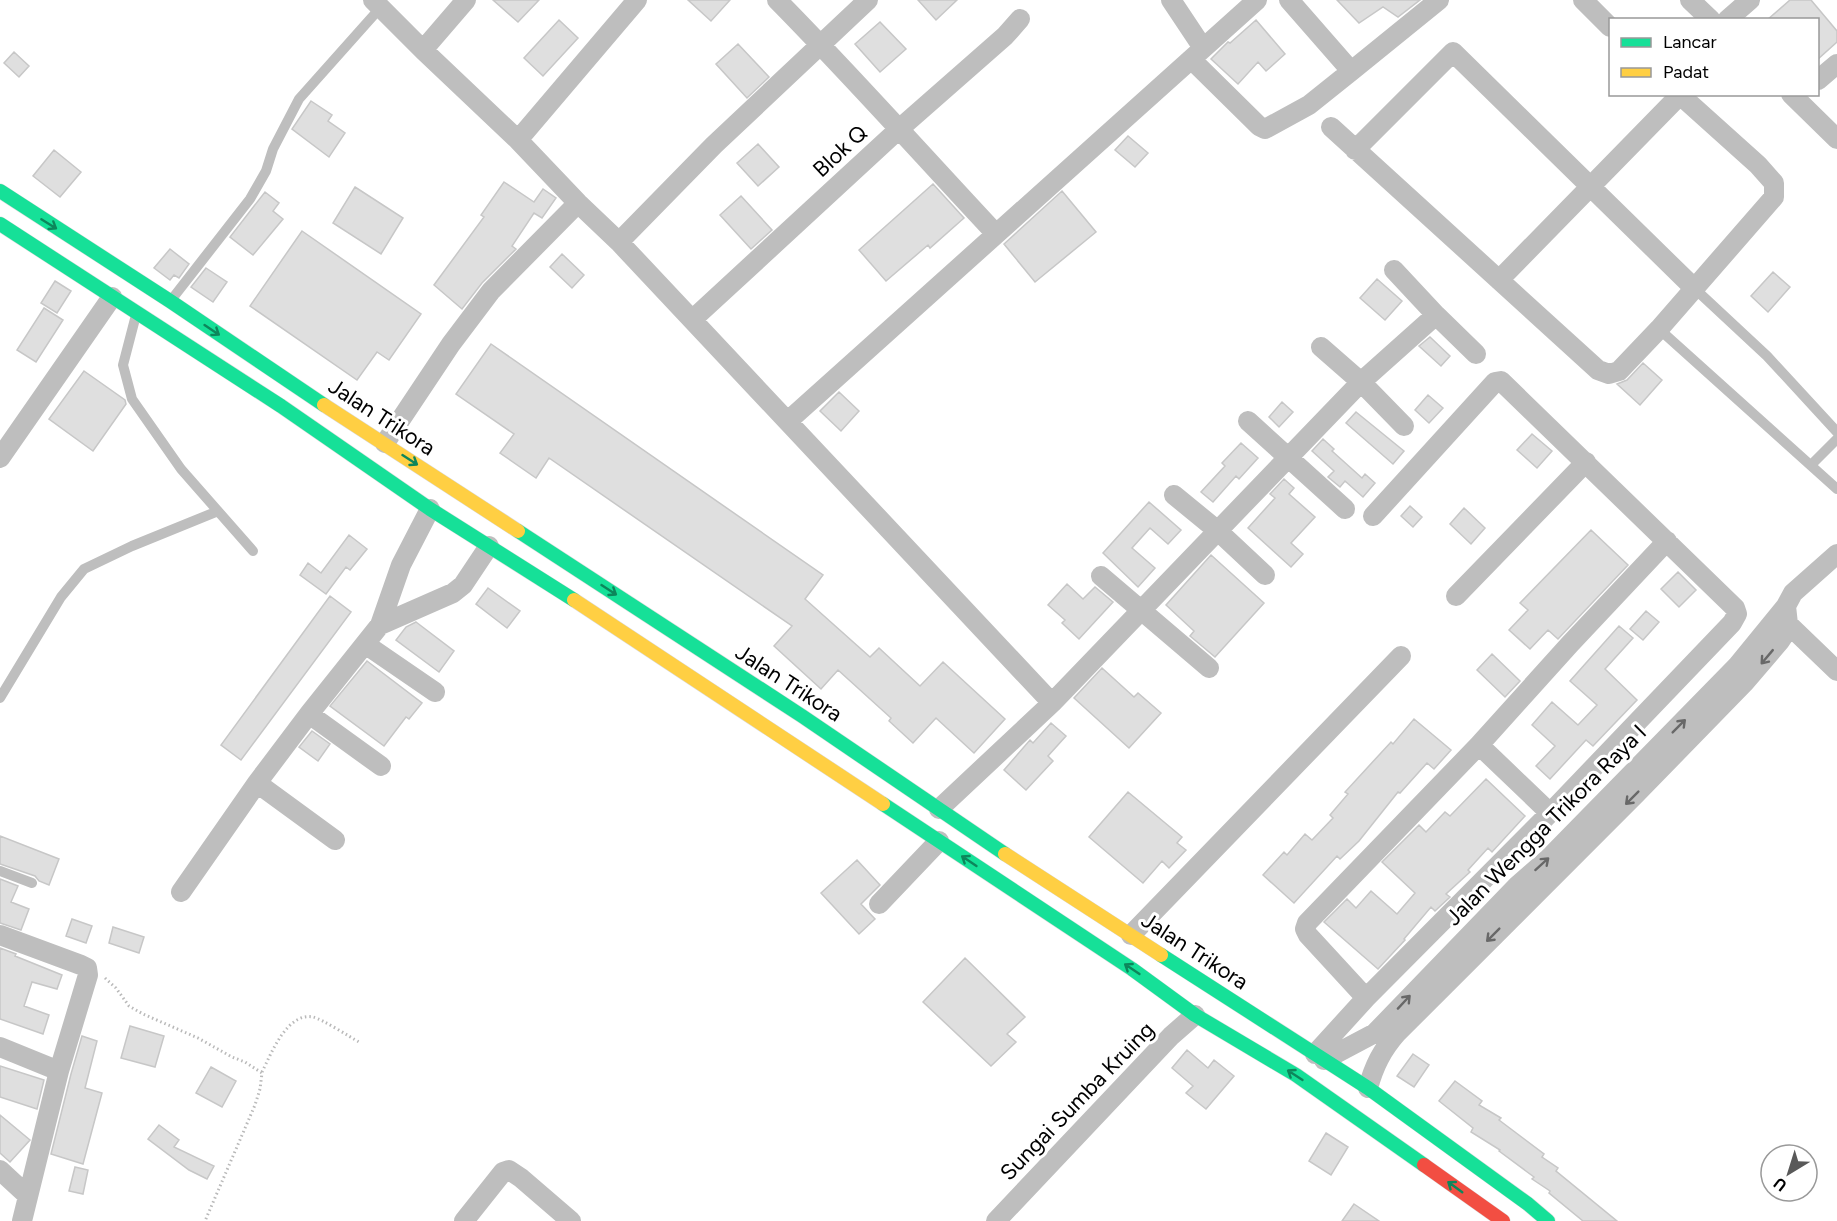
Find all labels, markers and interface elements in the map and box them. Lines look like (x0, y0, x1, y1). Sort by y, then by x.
legend (1609, 18, 1819, 96)
text: Lancar (1663, 31, 1717, 53)
text: Padat (1663, 61, 1709, 83)
street label: Blok Q (807, 119, 873, 183)
one-way arrow (40, 218, 57, 230)
one-way arrow (204, 324, 220, 336)
street label: Jalan Trikora (324, 373, 440, 461)
one-way arrow (402, 454, 418, 466)
one-way arrow (600, 584, 617, 596)
street label: Jalan Trikora (731, 639, 847, 727)
one-way arrow (1760, 649, 1773, 665)
one-way arrow (1672, 718, 1687, 733)
street label: Jalan Wengga Trikora Raya I (1440, 719, 1652, 931)
one-way arrow (1624, 791, 1639, 805)
one-way arrow (961, 855, 978, 868)
one-way arrow (1534, 857, 1549, 871)
street label: Jalan Trikora (1137, 907, 1253, 995)
one-way arrow (1486, 928, 1500, 943)
one-way arrow (1124, 963, 1140, 975)
one-way arrow (1397, 994, 1411, 1009)
street label: Sungai Sumba Kruing (994, 1016, 1160, 1186)
one-way arrow (1288, 1069, 1304, 1081)
north arrow (1759, 1143, 1819, 1203)
text: U (1770, 1173, 1790, 1195)
one-way arrow (1448, 1181, 1464, 1193)

